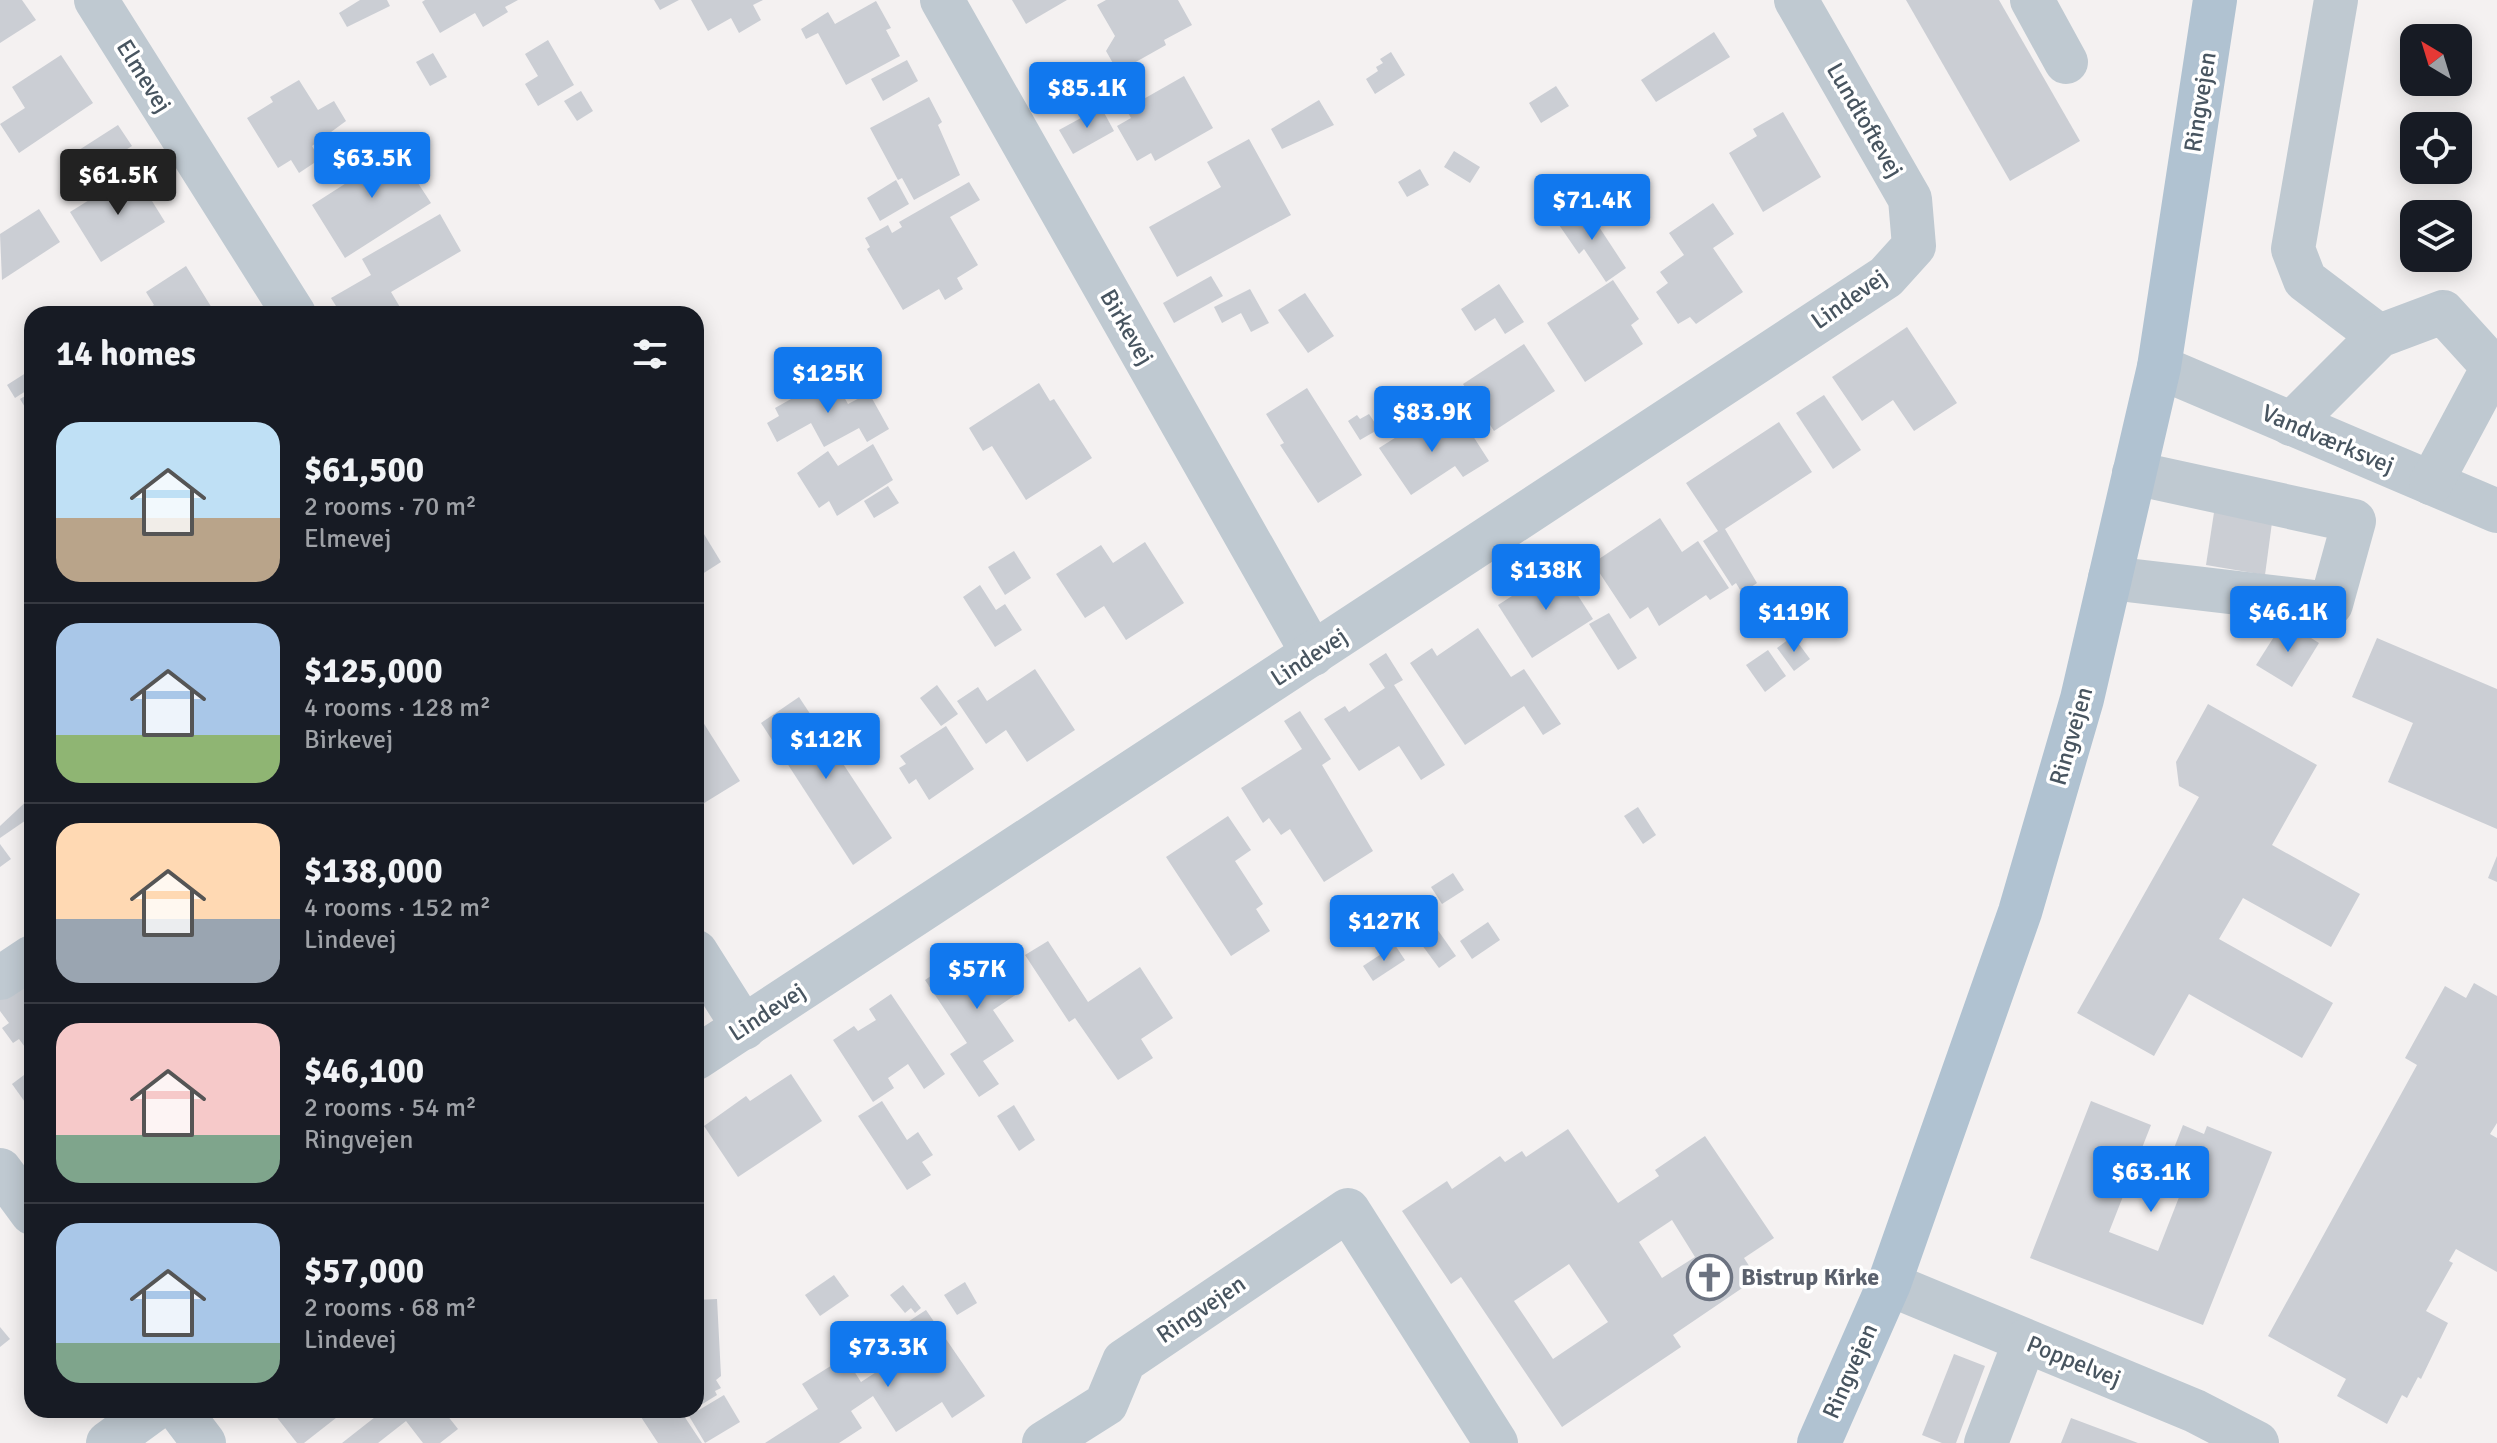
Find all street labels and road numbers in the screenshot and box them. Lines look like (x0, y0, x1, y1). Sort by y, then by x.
street label: Elmevej (110, 34, 178, 118)
street label: Ringvejen (2177, 50, 2223, 154)
street label: Lundtoftevej (1820, 57, 1910, 183)
street label: Lindevej (1805, 262, 1893, 336)
street label: Birkevej (1093, 284, 1161, 370)
street label: Vandværksvej (2257, 398, 2399, 480)
street label: Lindevej (1265, 621, 1353, 693)
street label: Ringvejen (2043, 683, 2099, 789)
street label: Lindevej (723, 976, 811, 1048)
street label: Ringvejen (1151, 1268, 1251, 1350)
street label: Ringvejen (1816, 1319, 1884, 1423)
street label: Poppelvej (2022, 1329, 2126, 1393)

